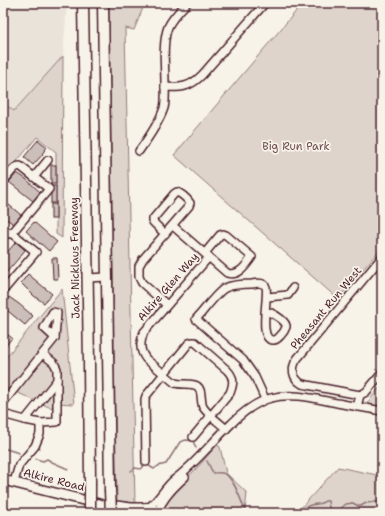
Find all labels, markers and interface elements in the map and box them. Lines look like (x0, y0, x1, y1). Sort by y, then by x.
park label: Big Run Park (262, 139, 330, 154)
street label: Jack Nicklaus Freeway (66, 197, 84, 319)
street label: Alkire Glen Way (134, 250, 202, 324)
street label: Pheasant Run West (287, 263, 365, 352)
street label: Alkire Road (22, 465, 86, 495)

